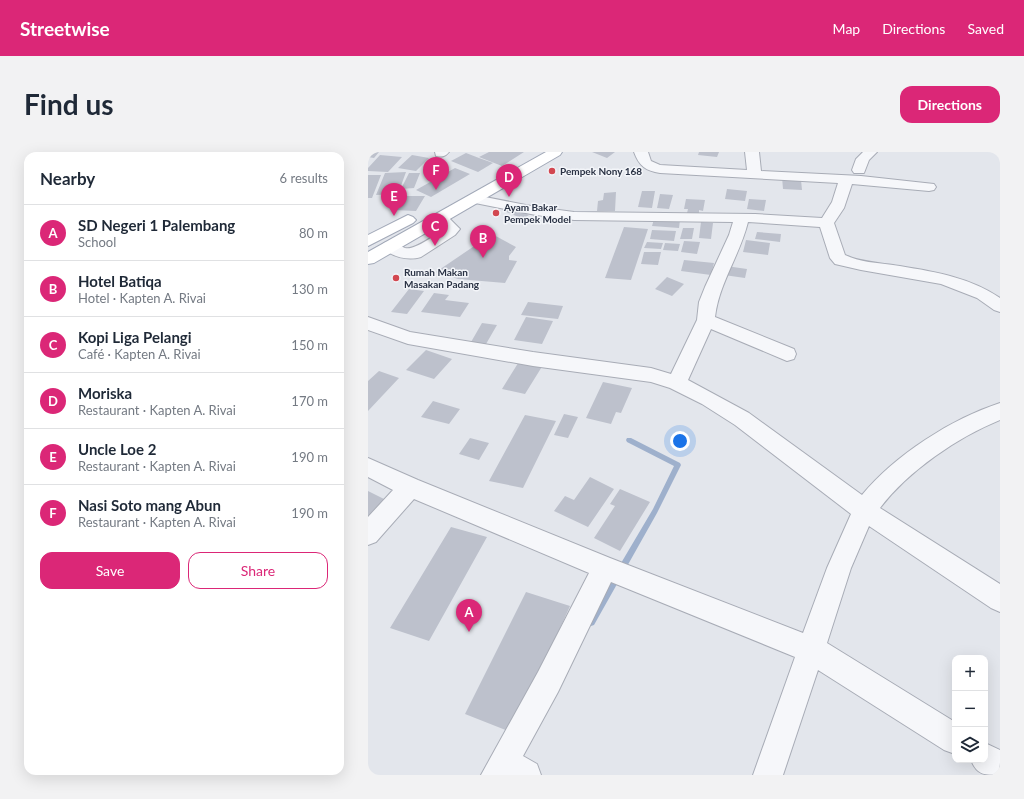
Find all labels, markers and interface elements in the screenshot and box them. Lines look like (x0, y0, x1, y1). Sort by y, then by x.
text: Streetwise (20, 17, 110, 40)
text: Map (833, 20, 860, 37)
text: Directions (882, 20, 945, 37)
text: Saved (967, 20, 1004, 37)
button: Directions (900, 86, 1000, 123)
text: Find us (24, 87, 114, 121)
pin: F (423, 157, 449, 190)
pin: D (496, 164, 522, 197)
place label: Pempek Nony 168 (560, 165, 642, 177)
marker: Pempek Nony 168 (547, 166, 557, 176)
text: Nearby (40, 168, 95, 189)
text: 6 results (280, 170, 328, 186)
pin: E (381, 183, 407, 216)
place label: Ayam Bakar Pempek Model (503, 201, 571, 225)
marker: Ayam Bakar Pempek Model (491, 208, 501, 218)
pin: C (422, 213, 448, 246)
text: SD Negeri 1 Palembang (78, 216, 235, 234)
text: A (48, 225, 58, 241)
text: 80 m (299, 225, 328, 241)
pin: B (470, 225, 496, 258)
text: School (78, 234, 116, 250)
place label: Rumah Makan Masakan Padang (404, 266, 480, 290)
text: Hotel Batiqa (78, 272, 162, 290)
marker: Rumah Makan Masakan Padang (391, 273, 401, 283)
text: B (49, 281, 57, 297)
text: 130 m (291, 281, 328, 297)
text: Hotel · Kapten A. Rivai (78, 290, 206, 306)
text: Kopi Liga Pelangi (78, 328, 192, 346)
text: C (49, 337, 57, 353)
text: 150 m (291, 337, 328, 353)
text: Café · Kapten A. Rivai (78, 346, 201, 362)
text: Moriska (78, 384, 132, 402)
text: D (48, 393, 58, 409)
text: 170 m (291, 393, 328, 409)
text: Restaurant · Kapten A. Rivai (78, 402, 236, 418)
your location (670, 431, 690, 451)
text: Uncle Loe 2 (78, 440, 156, 458)
text: E (49, 449, 57, 465)
text: 190 m (291, 449, 328, 465)
text: Restaurant · Kapten A. Rivai (78, 458, 236, 474)
text: Nasi Soto mang Abun (78, 496, 221, 514)
text: F (49, 505, 57, 521)
text: 190 m (291, 505, 328, 521)
text: Restaurant · Kapten A. Rivai (78, 514, 236, 530)
button: Save (40, 552, 180, 589)
button: Share (188, 552, 328, 589)
pin: A (456, 599, 482, 632)
map controls (952, 655, 988, 763)
button: + (952, 655, 988, 691)
button: − (952, 691, 988, 727)
button: layers (952, 727, 988, 763)

